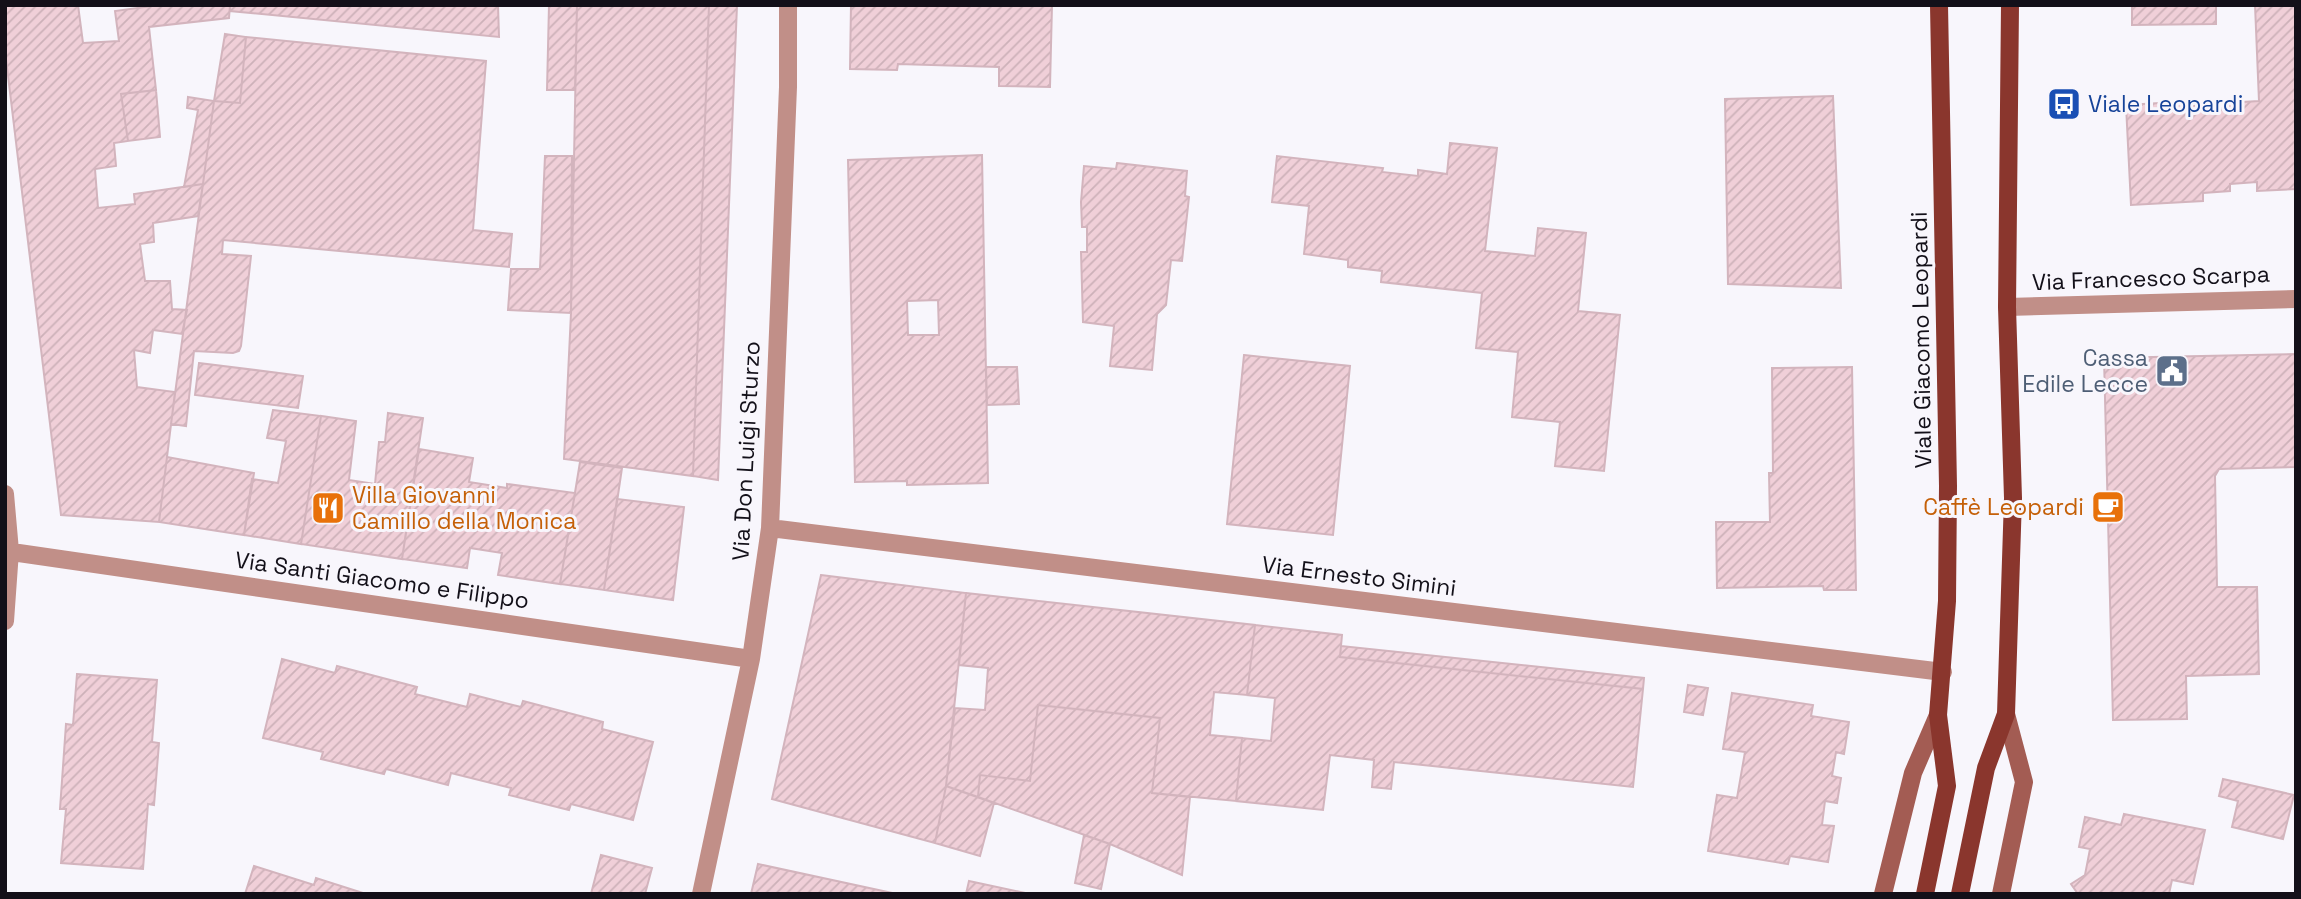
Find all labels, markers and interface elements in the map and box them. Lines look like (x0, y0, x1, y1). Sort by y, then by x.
bus stop icon: Viale Leopardi (2045, 85, 2083, 123)
place label: Viale Leopardi (2088, 89, 2243, 119)
street label: Viale Giacomo Leopardi (1904, 211, 1938, 469)
street label: Via Francesco Scarpa (2031, 259, 2271, 297)
street label: Via Don Luigi Sturzo (725, 340, 767, 562)
place label: Cassa Edile Lecce (2022, 343, 2148, 399)
public building icon: Cassa Edile Lecce (2153, 352, 2191, 390)
place label: Villa Giovanni Camillo della Monica (352, 480, 576, 536)
cafe icon: Caffè Leopardi (2089, 488, 2127, 526)
restaurant icon: Villa Giovanni Camillo della Monica (309, 489, 347, 527)
place label: Caffè Leopardi (1923, 492, 2084, 522)
street label: Via Santi Giacomo e Filippo (233, 545, 531, 615)
street label: Via Ernesto Simini (1260, 549, 1458, 603)

